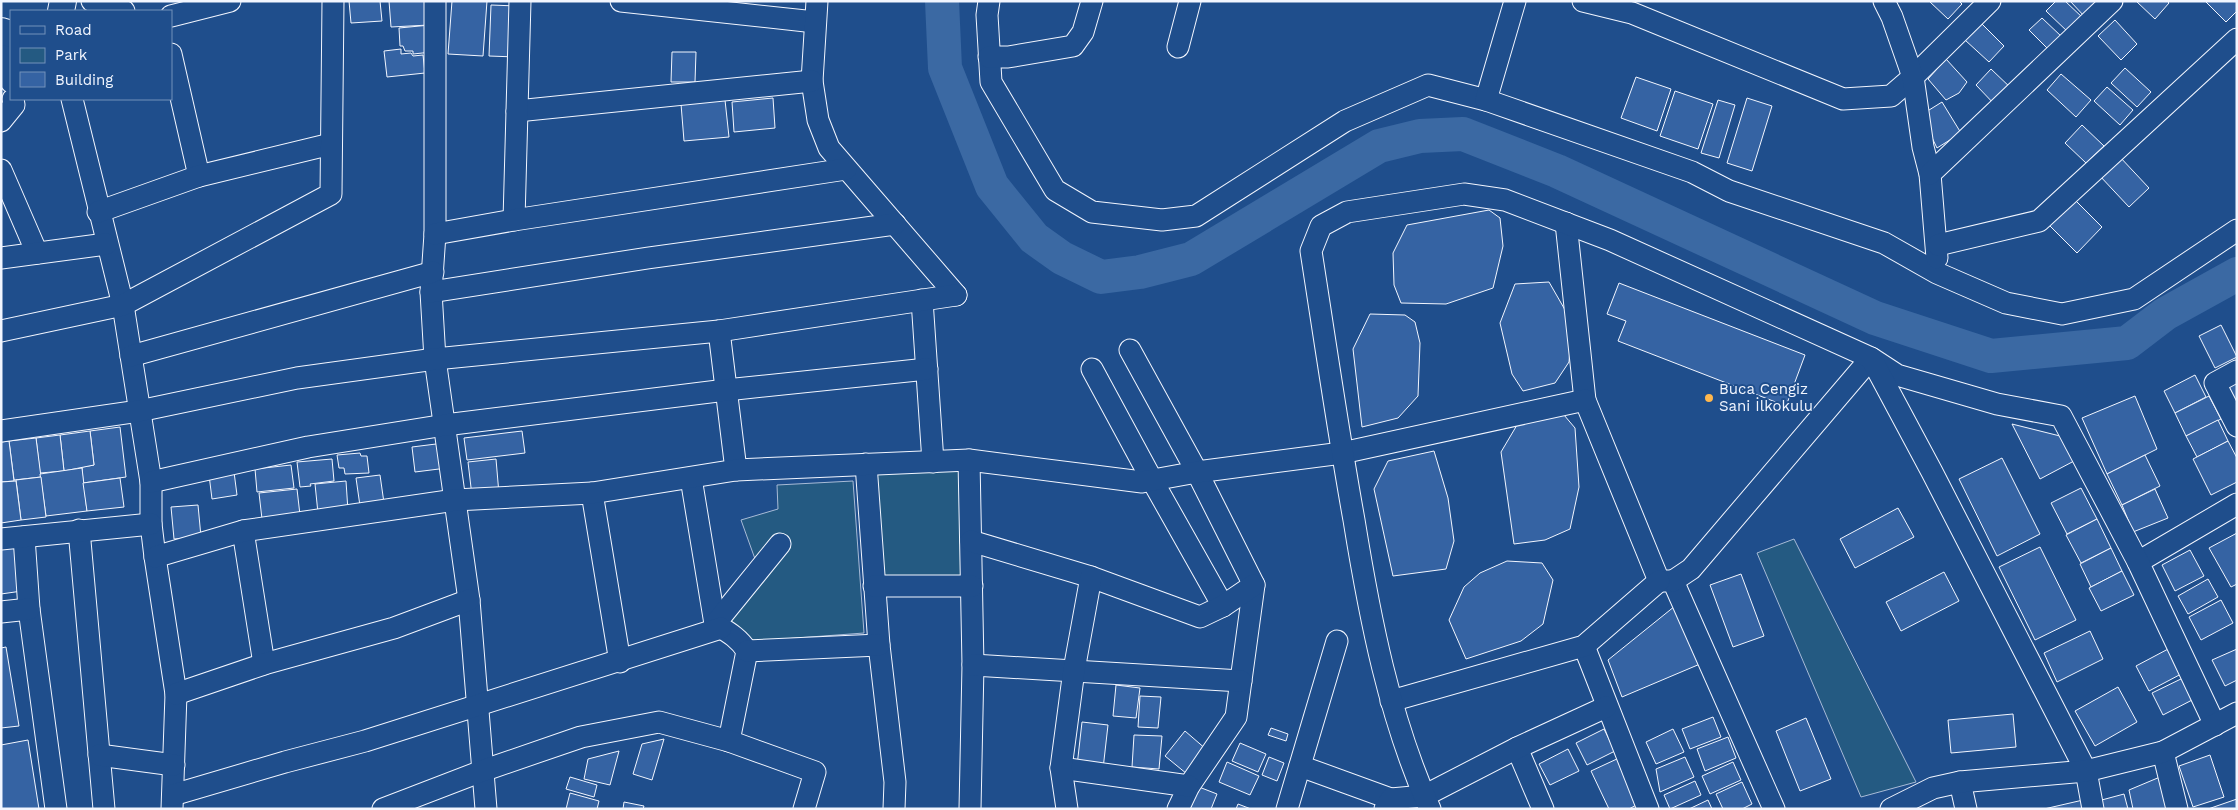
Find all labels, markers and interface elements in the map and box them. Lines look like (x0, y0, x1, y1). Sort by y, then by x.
legend (10, 10, 172, 100)
text: Road (55, 21, 92, 39)
text: Park (55, 46, 88, 64)
text: Building (55, 71, 113, 89)
place label: Buca Cengiz Sani İlkokulu (1719, 380, 1813, 415)
marker: Buca Cengiz Sani İlkokulu (1703, 392, 1715, 404)

